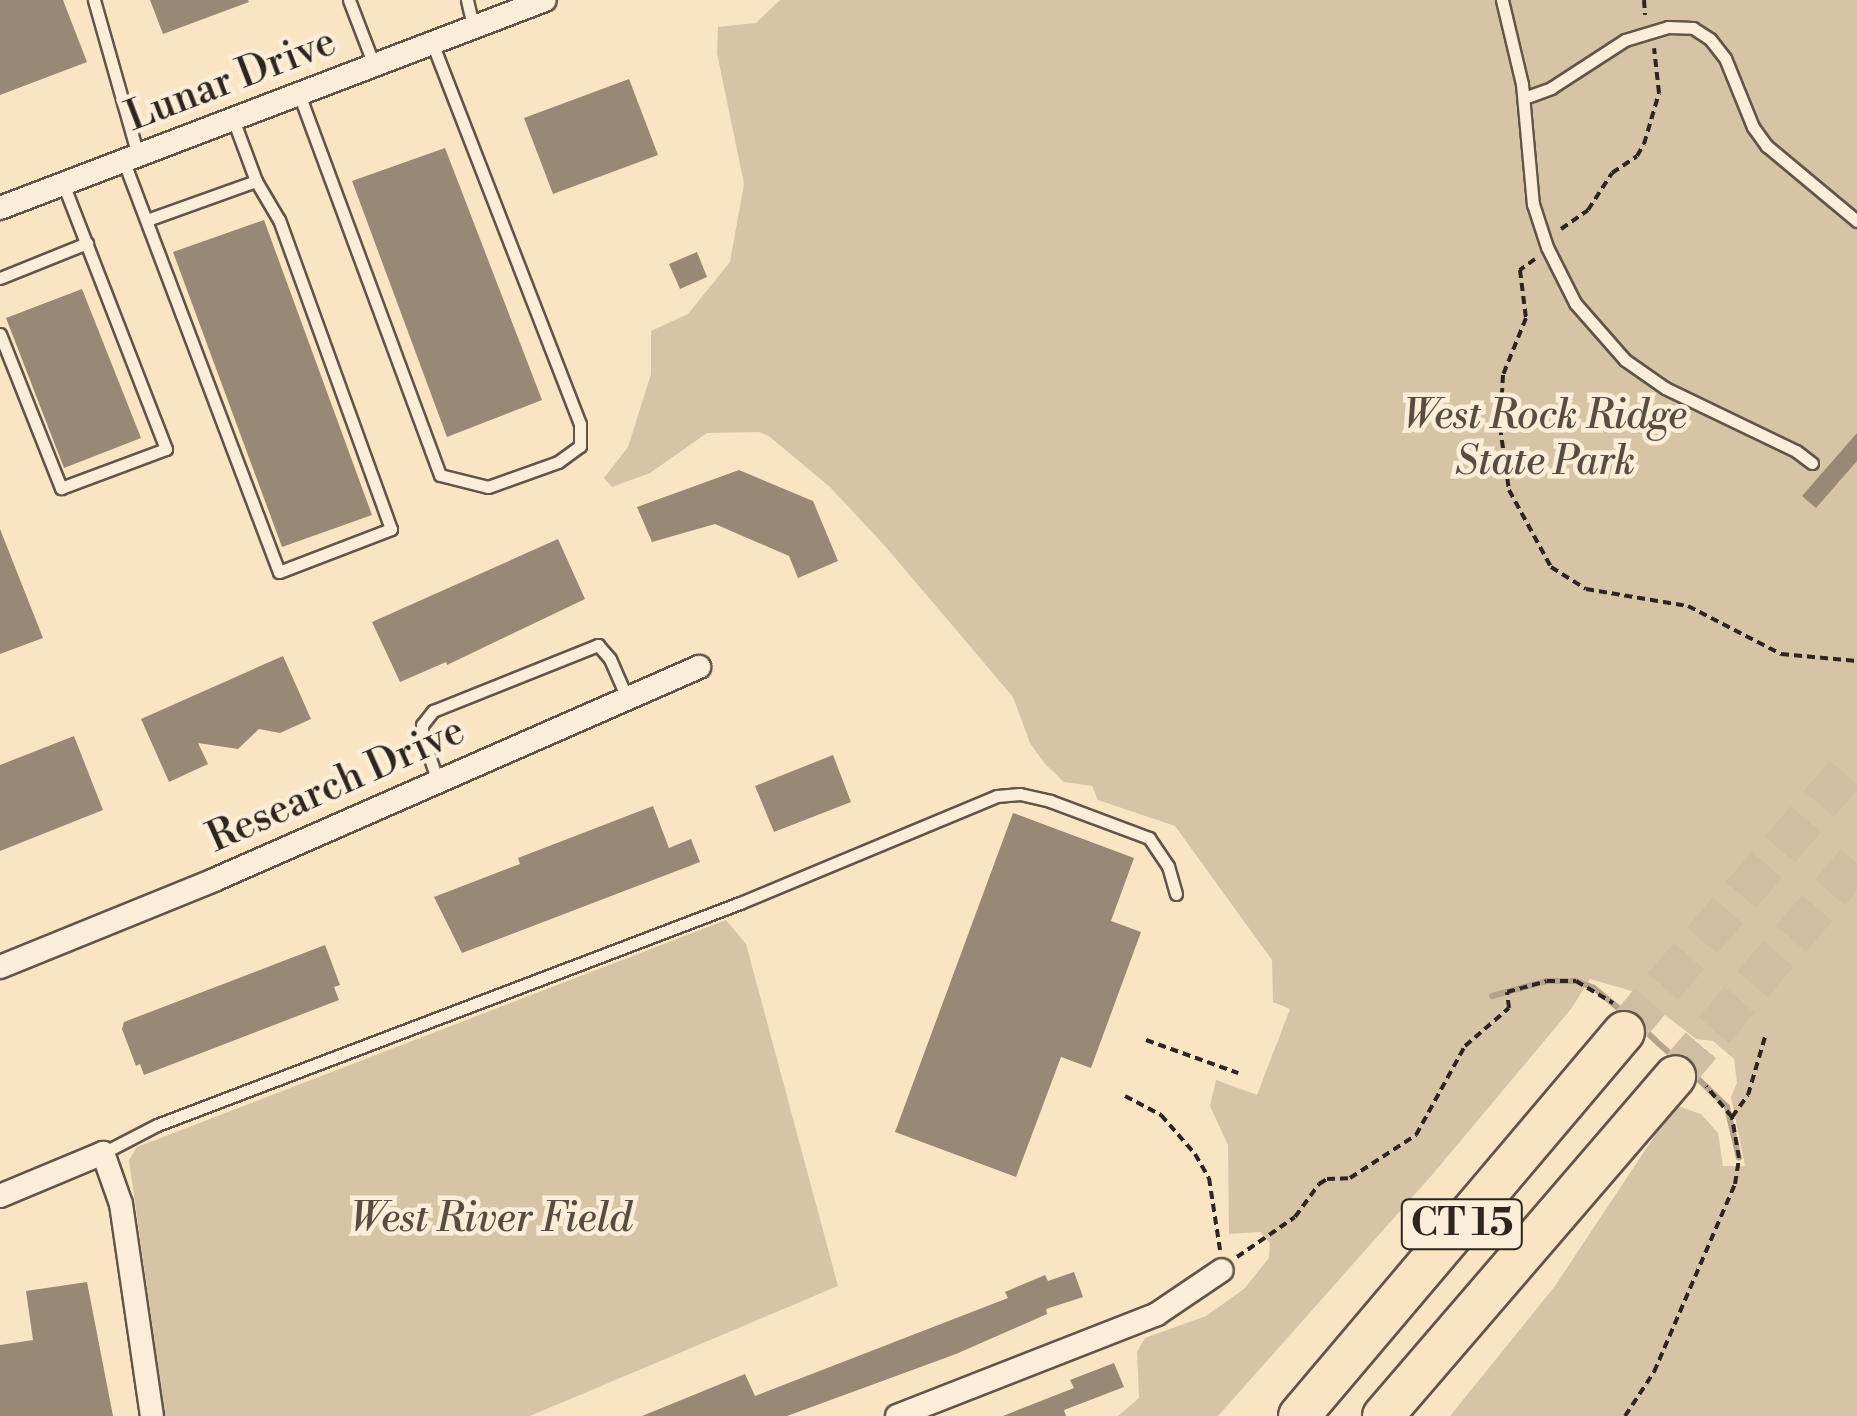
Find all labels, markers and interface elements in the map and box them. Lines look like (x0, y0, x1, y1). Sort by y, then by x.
street label: Lunar Drive (119, 18, 343, 142)
park label: West Rock Ridge State Park (1403, 392, 1687, 486)
street label: Research Drive (200, 707, 472, 863)
road number: CT 15 (1400, 1191, 1524, 1257)
park label: West River Field (350, 1195, 632, 1243)

